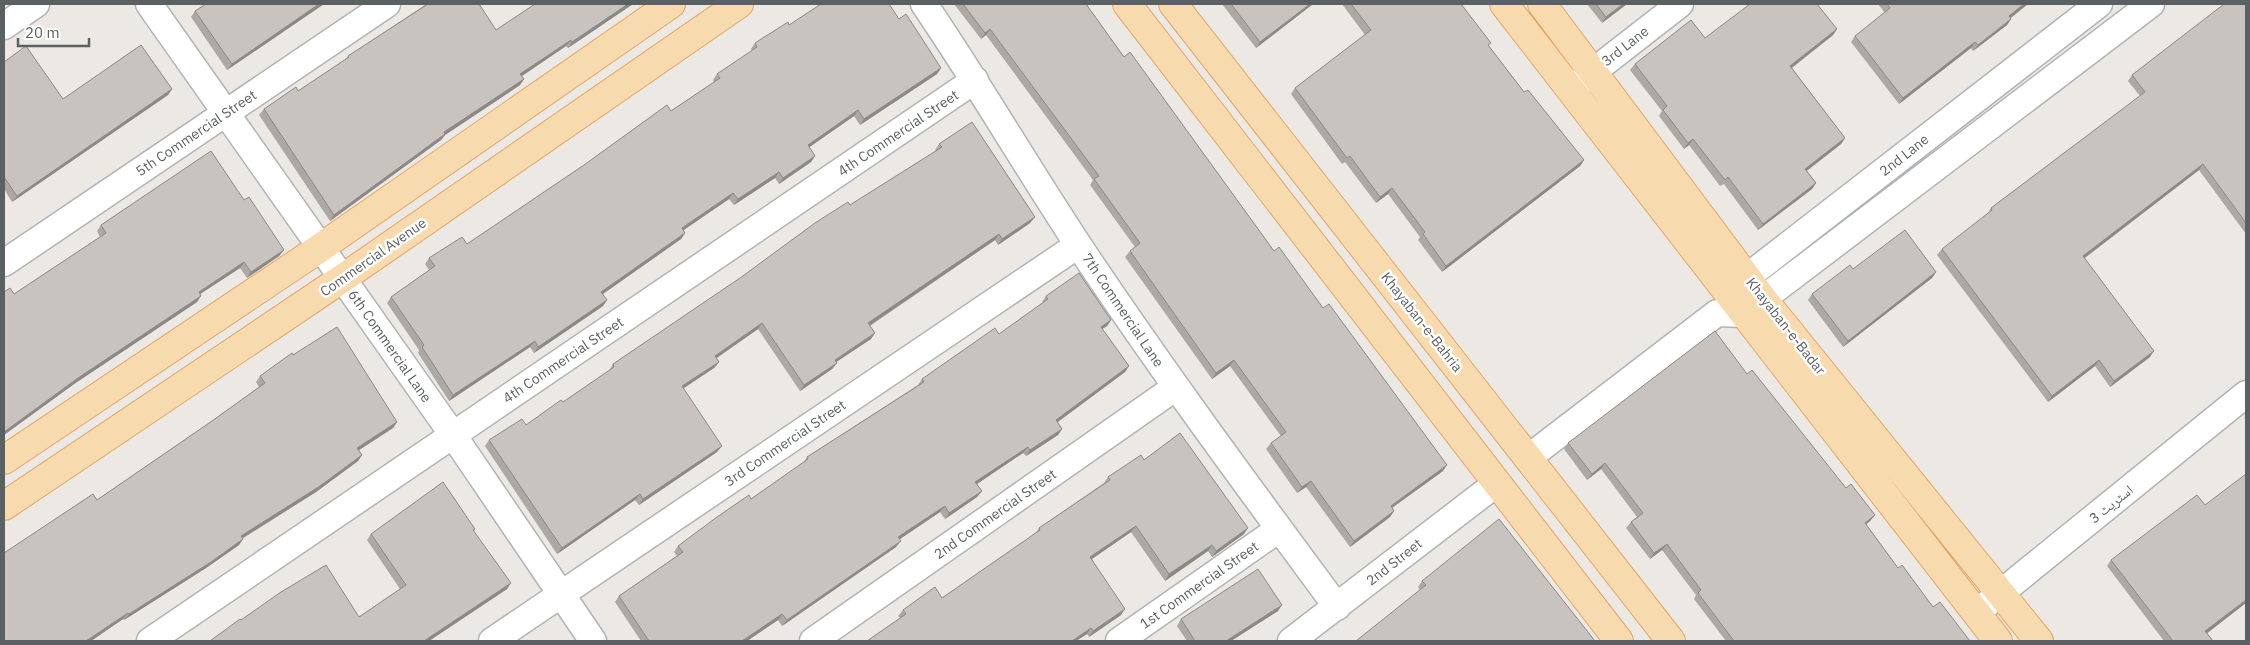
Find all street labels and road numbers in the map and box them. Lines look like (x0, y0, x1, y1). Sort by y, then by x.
street label: 3rd Lane (1598, 22, 1652, 70)
street label: 5th Commercial Street (132, 86, 260, 180)
street label: 4th Commercial Street (834, 86, 962, 180)
street label: 2nd Lane (1876, 130, 1933, 180)
street label: Commercial Avenue (316, 213, 430, 300)
street label: 7th Commercial Lane (1078, 250, 1168, 371)
street label: Khayaban-e-Bahria (1377, 268, 1467, 376)
street label: Khayaban-e-Badar (1742, 274, 1830, 378)
street label: 6th Commercial Lane (344, 286, 436, 406)
street label: 4th Commercial Street (499, 313, 627, 407)
street label: 3rd Commercial Street (721, 396, 849, 490)
street label: 2nd Commercial Street (930, 465, 1060, 563)
street label: اسٹریٹ 3 (2085, 481, 2137, 527)
street label: 2nd Street (1362, 534, 1426, 589)
street label: 1st Commercial Street (1136, 537, 1262, 633)

